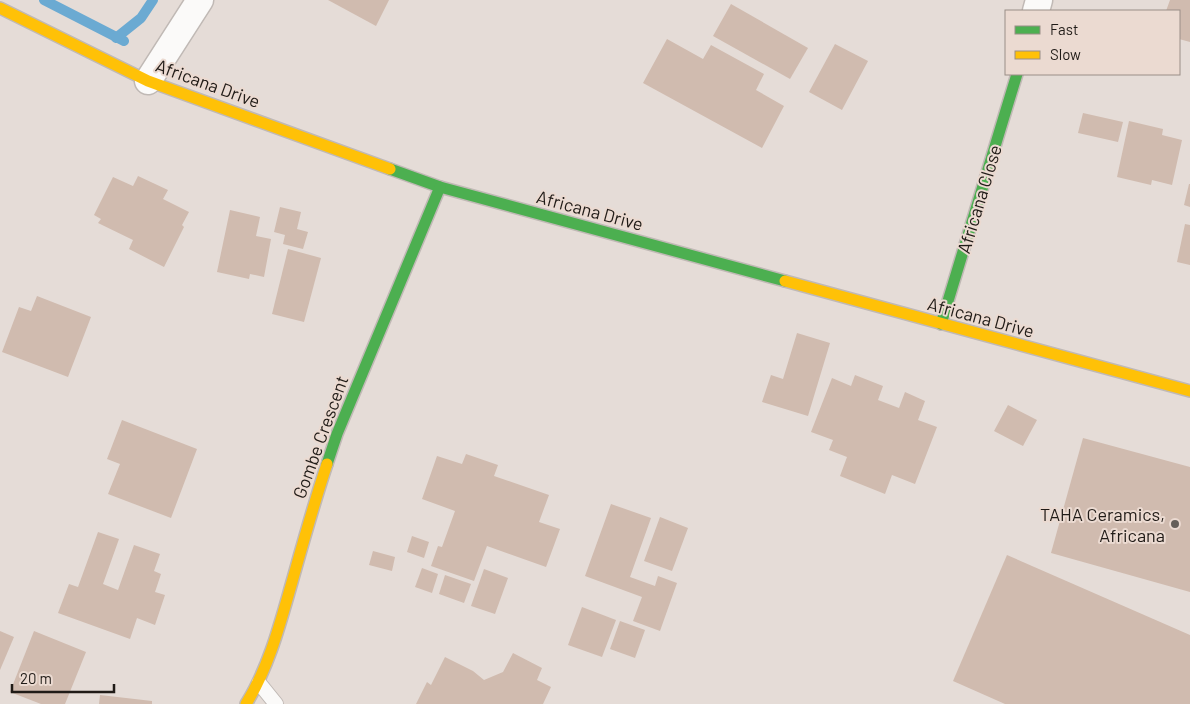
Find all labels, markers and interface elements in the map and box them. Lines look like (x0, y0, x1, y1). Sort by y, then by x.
legend (1005, 10, 1180, 75)
text: Fast (1050, 20, 1078, 38)
text: Slow (1050, 45, 1081, 63)
street label: Africana Drive (153, 54, 263, 112)
street label: Africana Close (952, 142, 1006, 256)
street label: Africana Drive (534, 185, 646, 235)
street label: Africana Drive (925, 292, 1037, 342)
street label: Gombe Crescent (288, 373, 352, 501)
place label: TAHA Ceramics, Africana (1040, 503, 1165, 546)
marker: TAHA Ceramics, Africana (1169, 518, 1181, 530)
scale bar (12, 662, 115, 694)
text: 20 m (20, 669, 52, 687)

